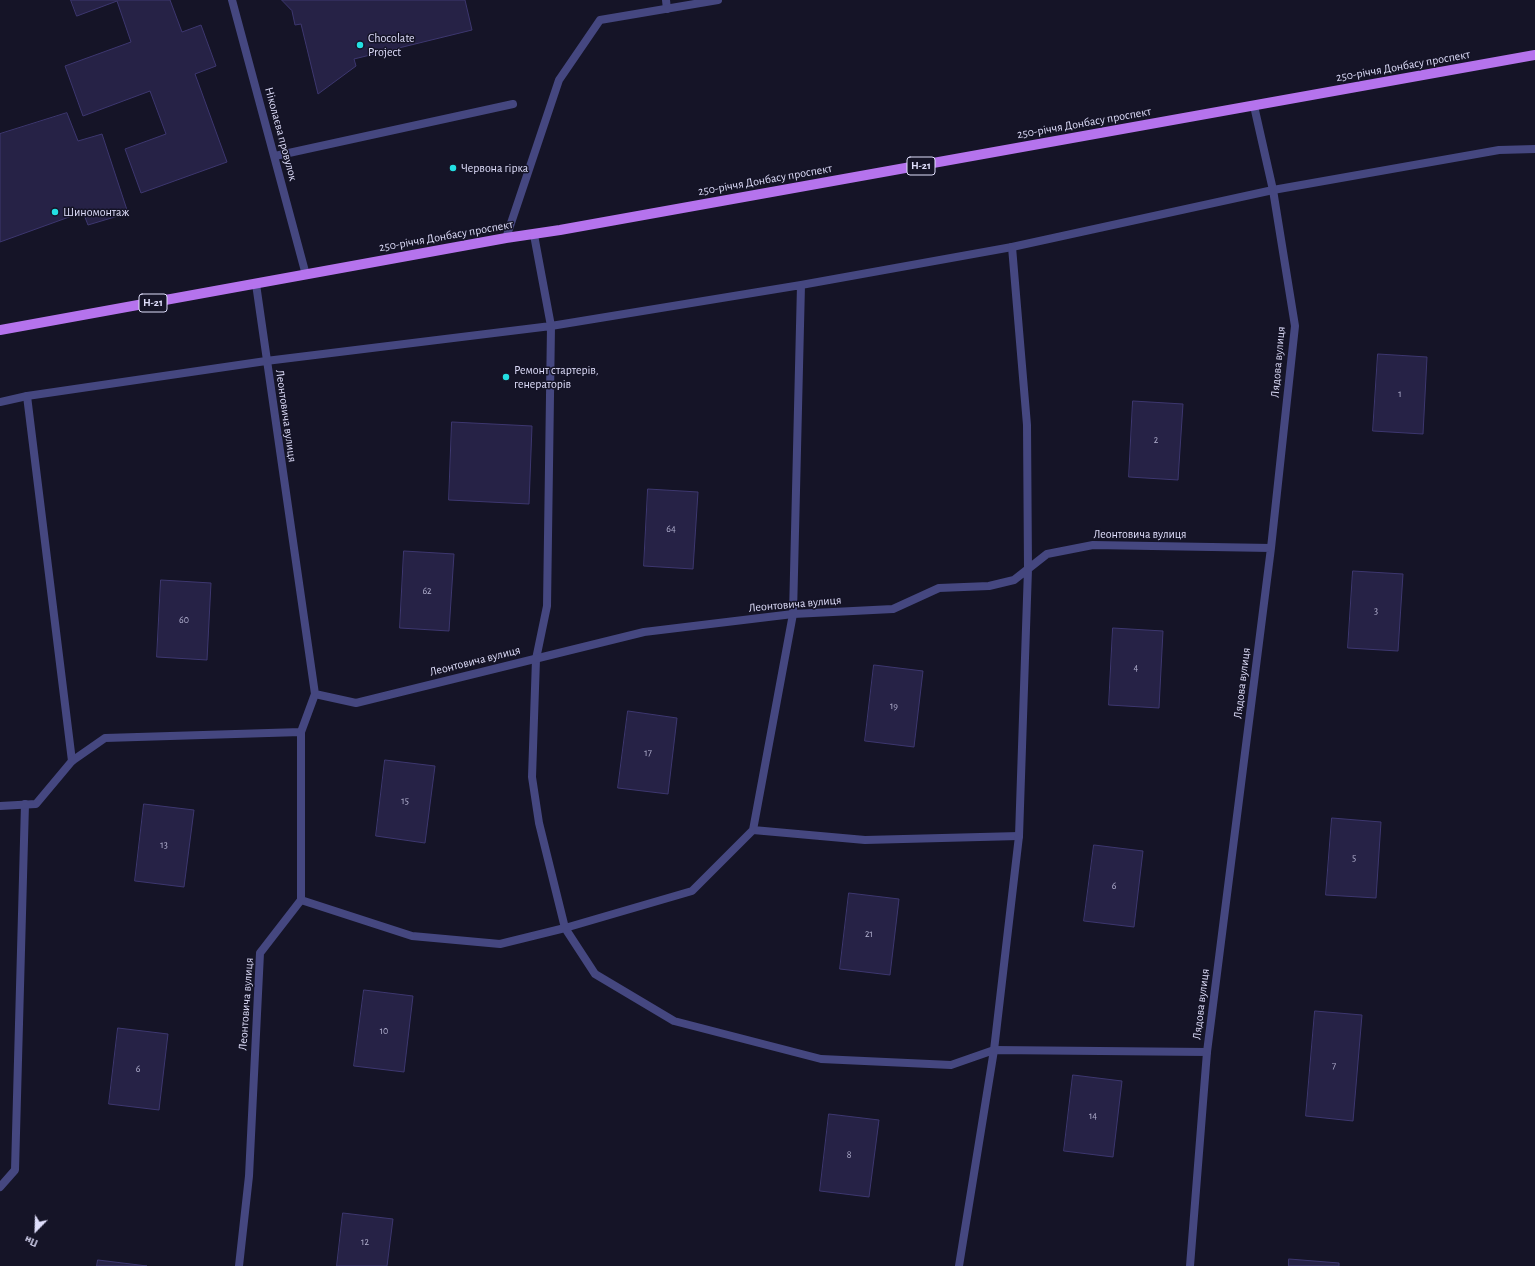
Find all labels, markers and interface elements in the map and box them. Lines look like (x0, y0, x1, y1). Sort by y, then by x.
place label: Chocolate Project (368, 31, 415, 59)
marker: Chocolate Project (355, 40, 365, 50)
street label: 250-річчя Донбасу проспект (1335, 47, 1471, 85)
street label: Ніколаєва провулок (262, 85, 300, 183)
street label: 250-річчя Донбасу проспект (1016, 104, 1152, 142)
road number: Н-21 (907, 157, 935, 175)
place label: Червона гірка (461, 161, 528, 175)
street label: 250-річчя Донбасу проспект (697, 161, 833, 199)
marker: Червона гірка (448, 163, 458, 173)
place label: Шиномонтаж (63, 205, 129, 219)
marker: Шиномонтаж (50, 207, 60, 217)
street label: 250-річчя Донбасу проспект (378, 217, 514, 255)
road number: Н-21 (139, 294, 167, 312)
street label: Лядова вулиця (1268, 326, 1288, 398)
place label: Ремонт стартерів, генераторів (514, 363, 598, 391)
street label: Леонтовича вулиця (272, 369, 300, 463)
marker: Ремонт стартерів, генераторів (501, 372, 511, 382)
house number: 1 (1398, 388, 1402, 400)
house number: 2 (1154, 434, 1158, 446)
house number: 64 (666, 523, 676, 535)
street label: Леонтовича вулиця (1093, 527, 1187, 541)
house number: 62 (422, 585, 432, 597)
street label: Леонтовича вулиця (748, 593, 842, 615)
house number: 3 (1374, 605, 1378, 617)
house number: 60 (179, 614, 189, 626)
street label: Леонтовича вулиця (428, 643, 522, 679)
street label: Лядова вулиця (1230, 647, 1254, 719)
house number: 4 (1134, 662, 1138, 674)
house number: 19 (890, 700, 898, 712)
house number: 17 (644, 747, 652, 759)
house number: 15 (401, 795, 409, 807)
house number: 13 (160, 839, 168, 851)
house number: 5 (1352, 852, 1356, 864)
house number: 6 (1112, 880, 1116, 892)
house number: 21 (865, 928, 873, 940)
street label: Леонтовича вулиця (236, 957, 256, 1051)
street label: Лядова вулиця (1189, 968, 1213, 1040)
house number: 10 (380, 1025, 388, 1037)
house number: 7 (1332, 1060, 1336, 1072)
house number: 6 (136, 1063, 140, 1075)
house number: 14 (1089, 1110, 1097, 1122)
house number: 8 (847, 1149, 851, 1161)
north arrow (16, 1210, 56, 1250)
text: Пн (23, 1234, 39, 1249)
house number: 12 (361, 1236, 369, 1248)

